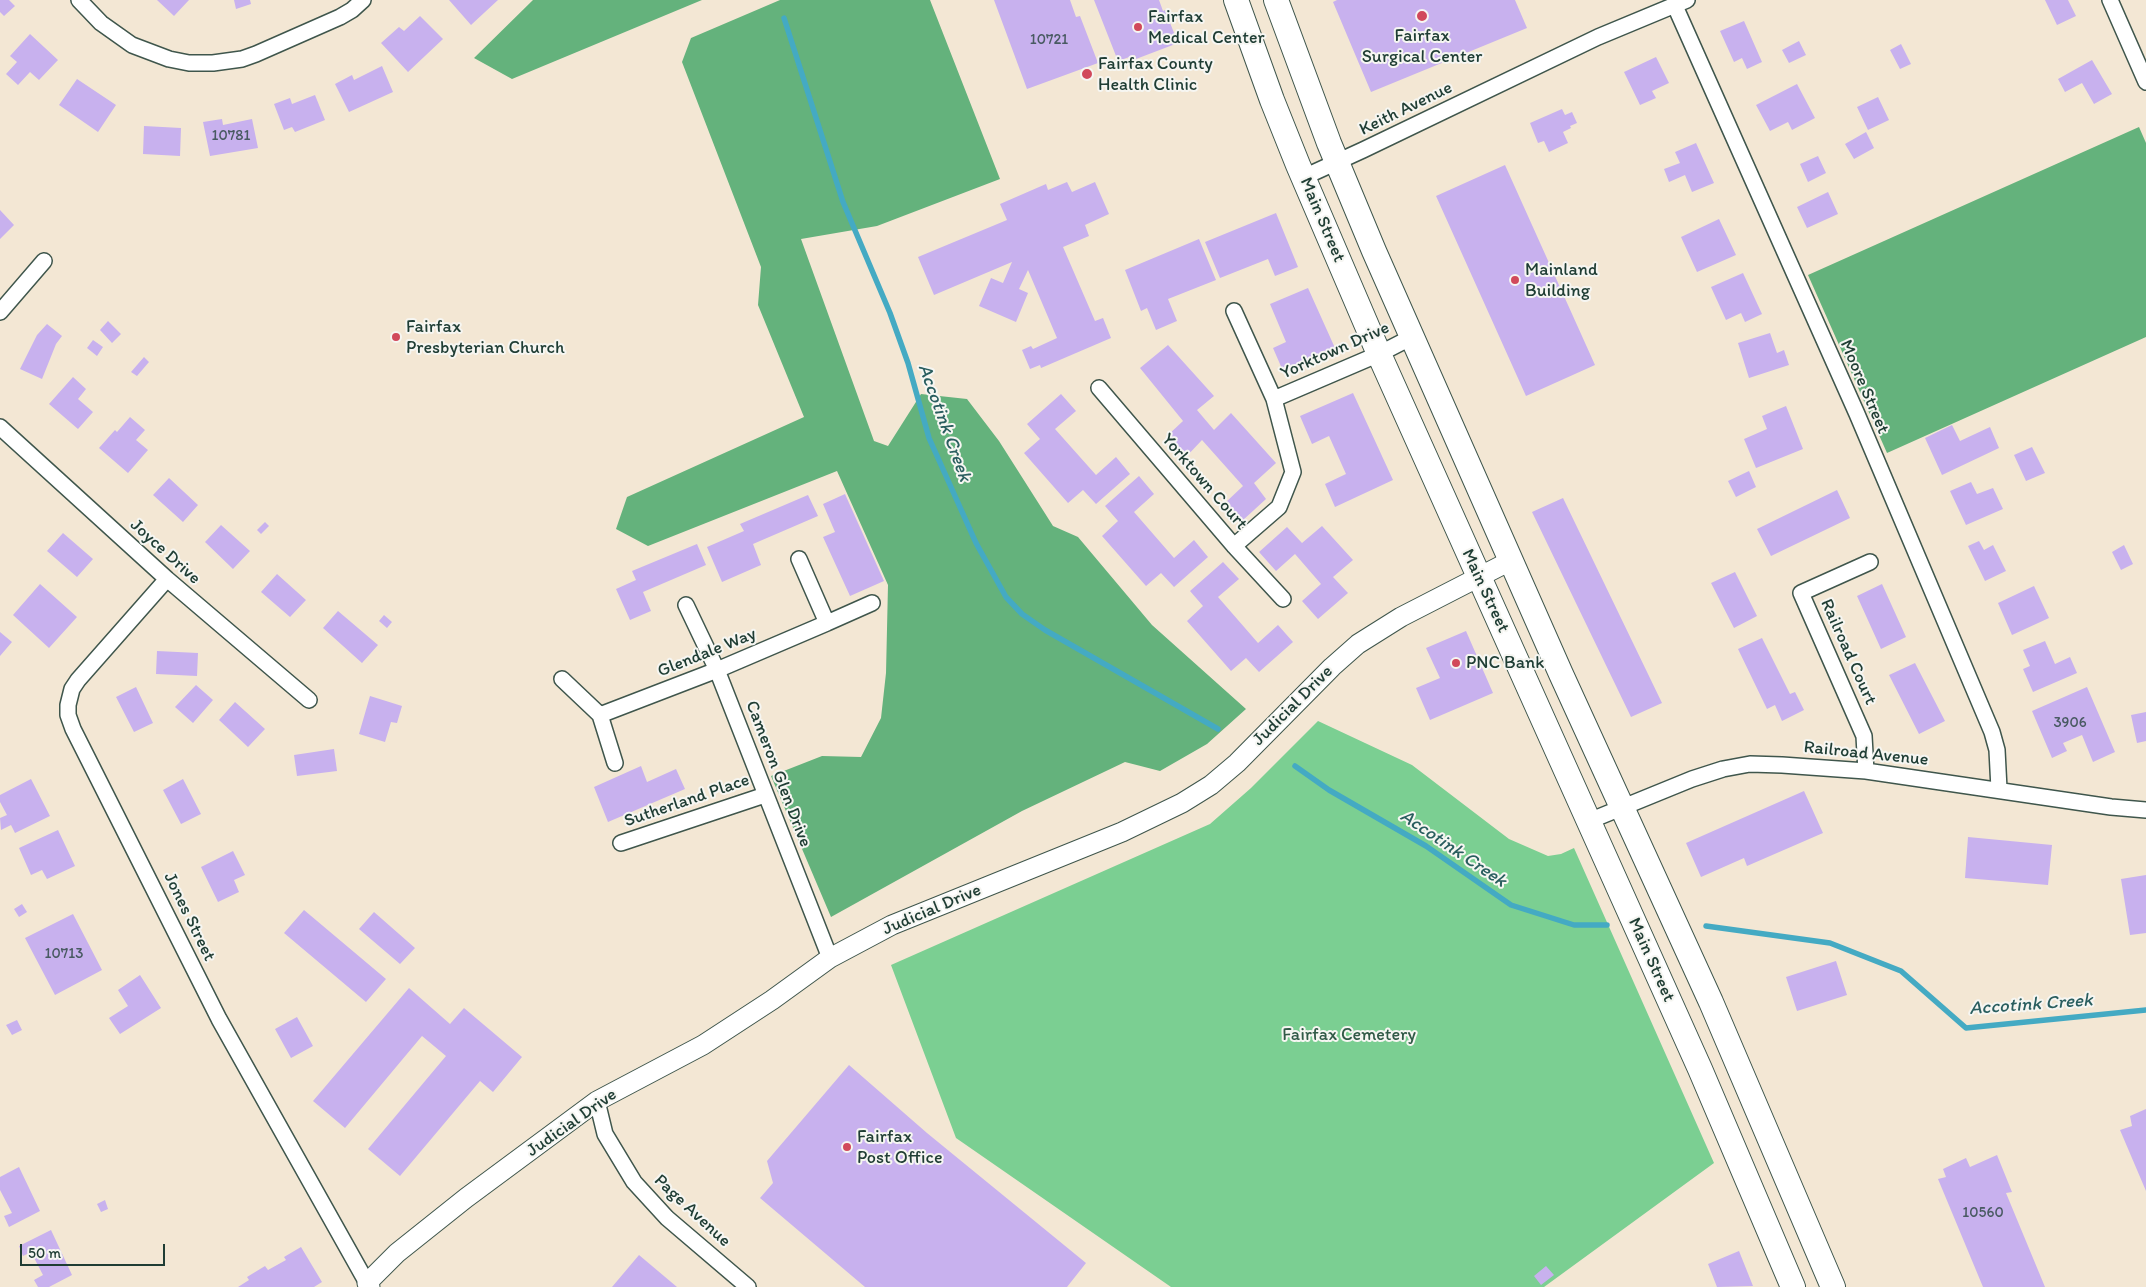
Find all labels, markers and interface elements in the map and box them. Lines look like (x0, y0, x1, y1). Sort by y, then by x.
place label: Fairfax Medical Center (1148, 6, 1265, 48)
marker: Fairfax Surgical Center (1415, 9, 1429, 23)
marker: Fairfax Medical Center (1132, 21, 1144, 33)
place label: Fairfax Surgical Center (1362, 25, 1482, 68)
house number: 10721 (1030, 31, 1068, 49)
place label: Fairfax County Health Clinic (1098, 53, 1213, 96)
marker: Fairfax County Health Clinic (1080, 67, 1094, 81)
street label: Keith Avenue (1356, 77, 1456, 141)
house number: 10781 (212, 127, 250, 145)
street label: Main Street (1294, 174, 1350, 266)
place label: Mainland Building (1525, 259, 1598, 302)
marker: Mainland Building (1509, 274, 1521, 286)
place label: Fairfax Presbyterian Church (406, 316, 565, 358)
street label: Yorktown Drive (1277, 317, 1393, 385)
marker: Fairfax Presbyterian Church (390, 331, 402, 343)
street label: Moore Street (1835, 337, 1893, 437)
water label: Accotink Creek (912, 361, 976, 485)
street label: Yorktown Court (1156, 429, 1252, 535)
street label: Joyce Drive (125, 515, 205, 589)
street label: Main Street (1456, 546, 1514, 636)
street label: Railroad Court (1815, 596, 1881, 708)
street label: Glendale Way (654, 623, 760, 683)
place label: PNC Bank (1466, 652, 1544, 674)
marker: PNC Bank (1450, 657, 1462, 669)
street label: Judicial Drive (1248, 661, 1338, 751)
street label: Cameron Glen Drive (740, 698, 816, 850)
house number: 3906 (2053, 714, 2087, 732)
street label: Railroad Avenue (1803, 737, 1929, 771)
street label: Sutherland Place (622, 769, 752, 833)
water label: Accotink Creek (1395, 805, 1511, 893)
street label: Jones Street (158, 869, 220, 965)
street label: Judicial Drive (879, 880, 985, 940)
street label: Main Street (1623, 915, 1679, 1005)
house number: 10713 (45, 945, 83, 963)
water label: Accotink Creek (1969, 989, 2093, 1021)
park label: Fairfax Cemetery (1282, 1024, 1416, 1046)
street label: Judicial Drive (523, 1084, 621, 1162)
place label: Fairfax Post Office (857, 1126, 943, 1168)
marker: Fairfax Post Office (841, 1141, 853, 1153)
street label: Page Avenue (649, 1170, 735, 1252)
house number: 10560 (1962, 1204, 2004, 1222)
scale bar (22, 1234, 168, 1266)
text: 50 m (28, 1244, 61, 1262)

